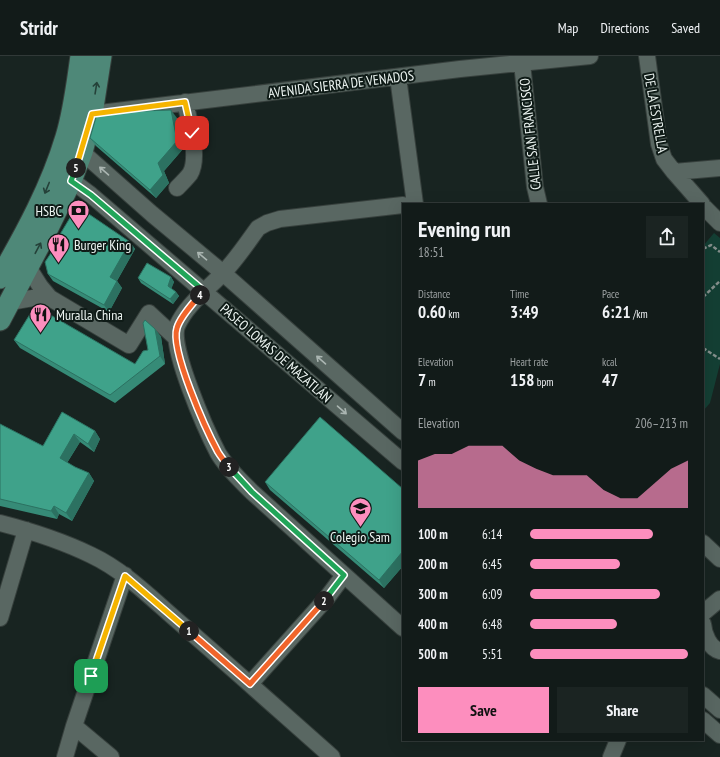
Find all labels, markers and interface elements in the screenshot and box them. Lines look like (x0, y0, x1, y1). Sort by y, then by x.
text: Stridr (20, 16, 58, 40)
text: Map (558, 19, 578, 37)
text: Directions (600, 19, 649, 37)
text: Saved (671, 19, 700, 37)
street label: AVENIDA SIERRA DE VENADOS (267, 66, 415, 102)
street label: DE LA ESTRELLA (640, 72, 672, 155)
street label: CALLE SAN FRANCISCO (515, 77, 545, 191)
one-way arrow (93, 82, 101, 95)
pin (175, 116, 209, 150)
icon: check (181, 122, 203, 144)
pin: 5 (66, 158, 86, 178)
text: 5 (73, 161, 79, 175)
one-way arrow (98, 167, 109, 176)
one-way arrow (43, 182, 51, 194)
bank icon: HSBC (65, 198, 91, 231)
place label: HSBC (35, 202, 63, 220)
text: Evening run (418, 215, 511, 243)
button: share (646, 216, 688, 258)
restaurant icon: Burger King (45, 232, 71, 265)
place label: Burger King (74, 236, 131, 254)
one-way arrow (35, 243, 42, 255)
text: 18:51 (418, 244, 444, 261)
one-way arrow (197, 251, 208, 260)
pin: 4 (190, 285, 210, 305)
text: Distance (418, 287, 450, 301)
text: Time (510, 287, 529, 301)
text: Pace (602, 287, 619, 301)
text: 4 (197, 288, 203, 302)
street label: PASEO LOMAS DE MAZATLÁN (217, 300, 335, 406)
text: 0.60 (418, 301, 446, 323)
text: 3:49 (510, 301, 539, 323)
text: 6:21 (602, 301, 631, 323)
restaurant icon: Muralla China (27, 302, 53, 335)
place label: Muralla China (56, 306, 123, 324)
text: km (446, 307, 460, 321)
text: /km (631, 307, 648, 321)
one-way arrow (316, 355, 326, 365)
text: Elevation (418, 355, 453, 369)
text: Heart rate (510, 355, 548, 369)
text: kcal (602, 355, 617, 369)
text: 7 (418, 369, 426, 391)
text: 158 (510, 369, 534, 391)
text: 47 (602, 369, 618, 391)
text: m (426, 375, 436, 389)
text: bpm (534, 375, 553, 389)
one-way arrow (337, 405, 347, 414)
text: Elevation (418, 415, 460, 432)
text: 206–213 m (635, 415, 688, 432)
pin: 3 (219, 457, 239, 477)
text: 3 (226, 460, 232, 474)
school or university icon: Colegio Sam (347, 496, 373, 529)
text: 100 m (418, 526, 448, 543)
text: 6:14 (482, 526, 502, 543)
place label: Colegio Sam (330, 528, 390, 546)
text: 200 m (418, 556, 448, 573)
text: 6:45 (482, 556, 502, 573)
text: 300 m (418, 586, 448, 603)
text: 6:09 (482, 586, 502, 603)
pin: 2 (314, 591, 334, 611)
text: 2 (321, 594, 327, 608)
text: 400 m (418, 616, 448, 633)
text: 6:48 (482, 616, 502, 633)
pin: 1 (179, 621, 199, 641)
text: 1 (186, 624, 192, 638)
text: 500 m (418, 646, 448, 663)
text: 5:51 (482, 646, 502, 663)
pin (74, 659, 108, 693)
icon: arrive (80, 665, 102, 687)
button: Save (418, 687, 549, 733)
button: Share (557, 687, 688, 733)

